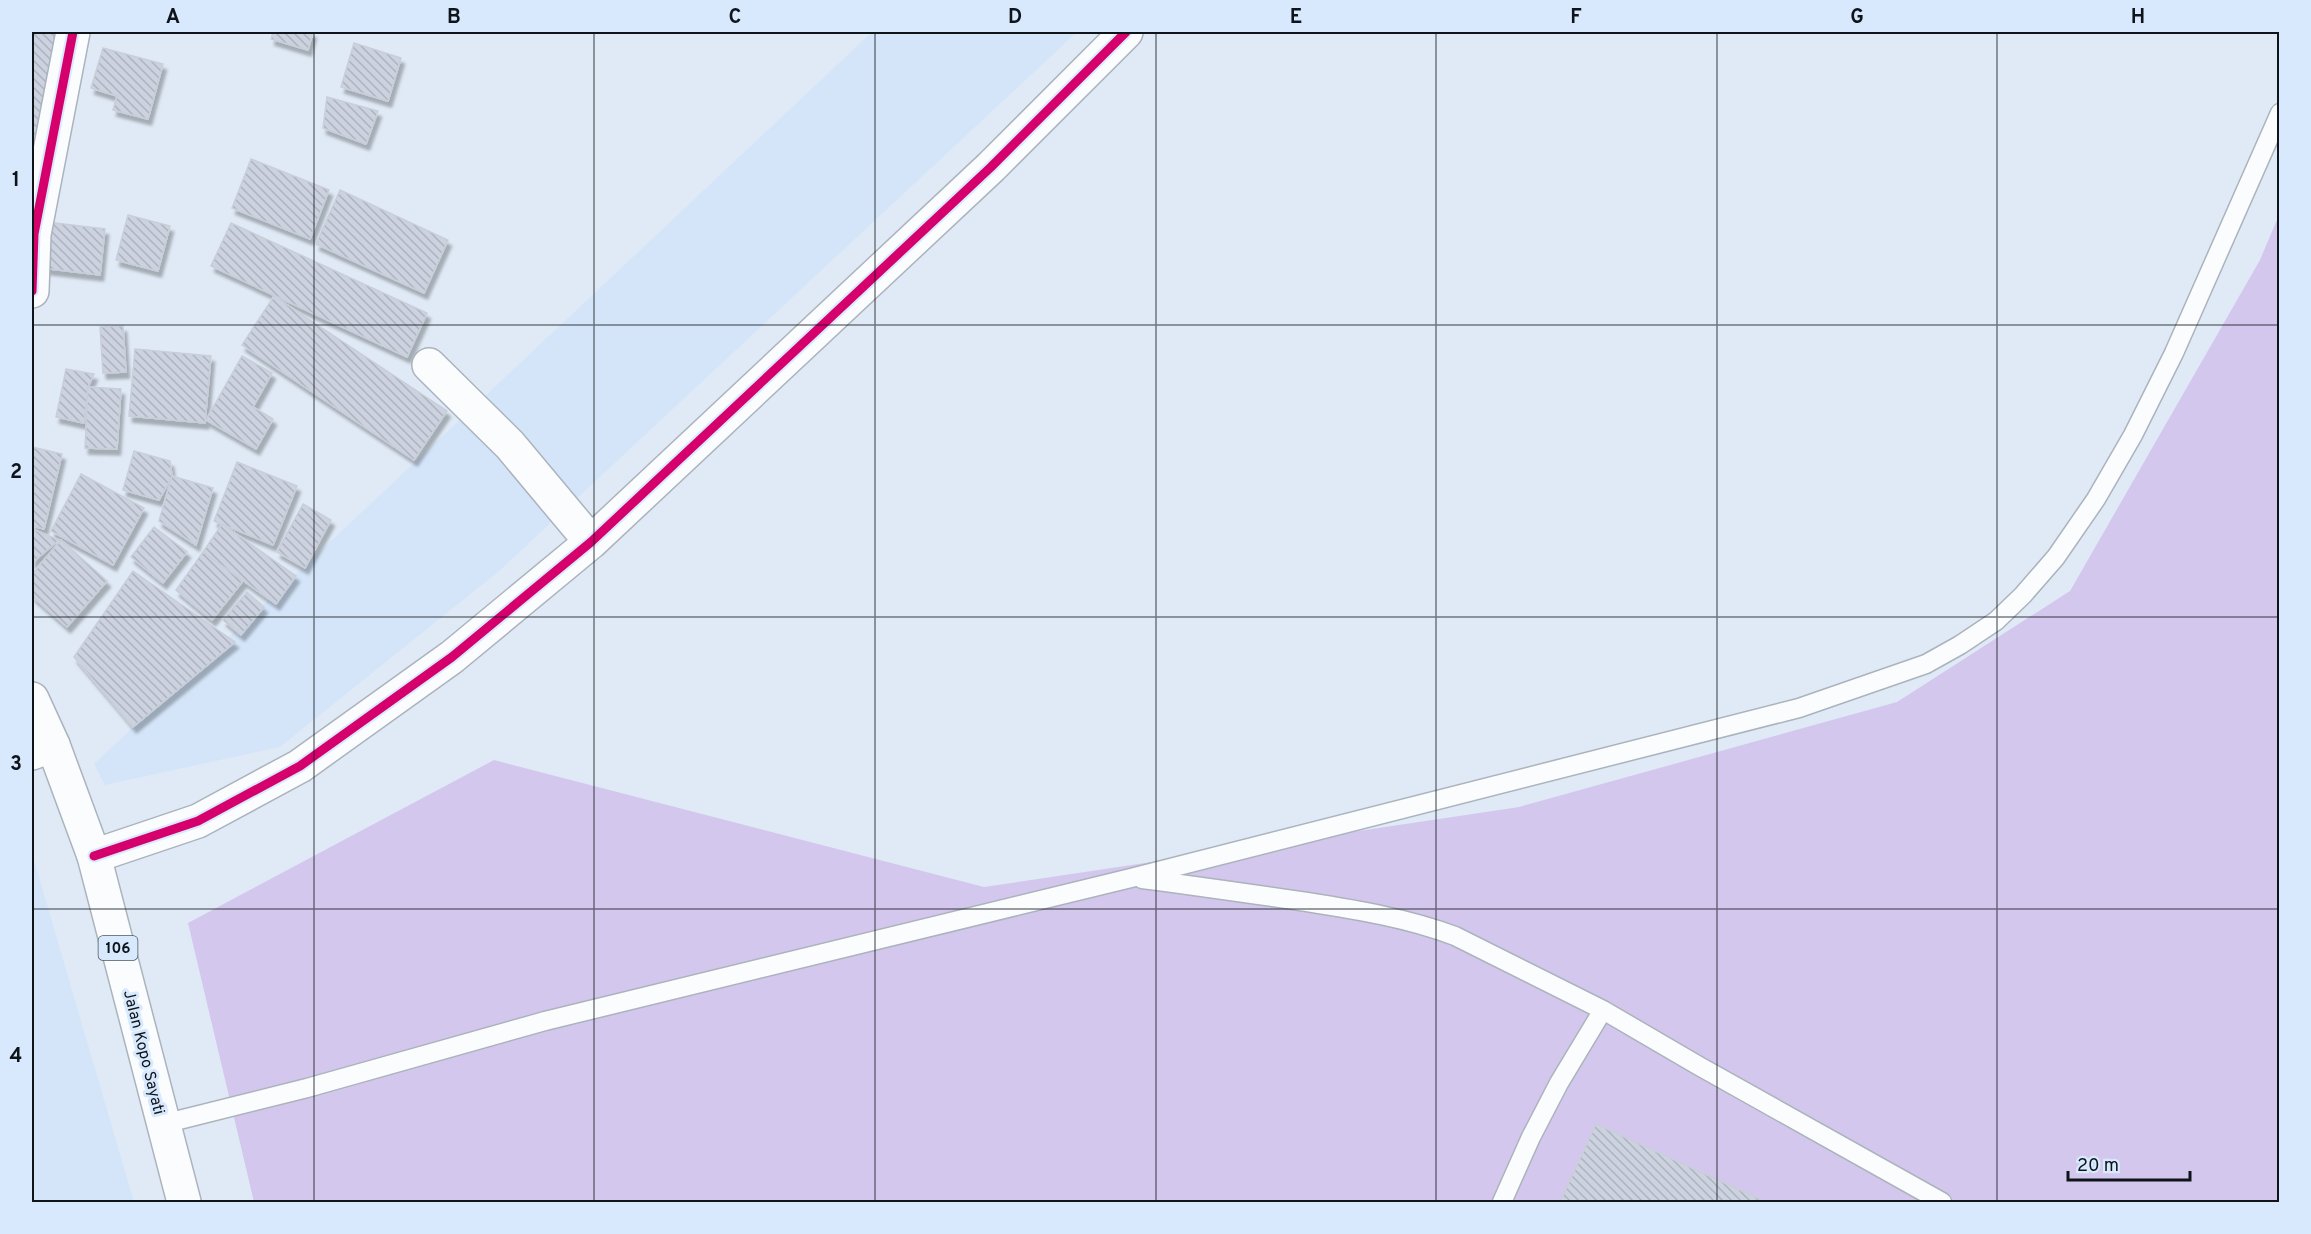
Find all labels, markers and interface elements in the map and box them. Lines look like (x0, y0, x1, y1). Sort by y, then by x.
text: A (166, 5, 180, 31)
text: B (447, 5, 461, 31)
text: C (729, 5, 741, 31)
text: D (1008, 5, 1022, 31)
text: E (1290, 5, 1302, 31)
text: F (1570, 5, 1582, 31)
text: G (1850, 5, 1864, 31)
text: H (2131, 5, 2145, 31)
text: 1 (12, 168, 20, 194)
text: 2 (10, 460, 22, 486)
text: 3 (10, 752, 22, 778)
road number: 106 (98, 936, 138, 960)
street label: Jalan Kopo Sayati (118, 988, 168, 1117)
text: 4 (10, 1044, 22, 1070)
scale bar (2068, 1144, 2190, 1182)
text: 20 m (2077, 1155, 2119, 1178)

